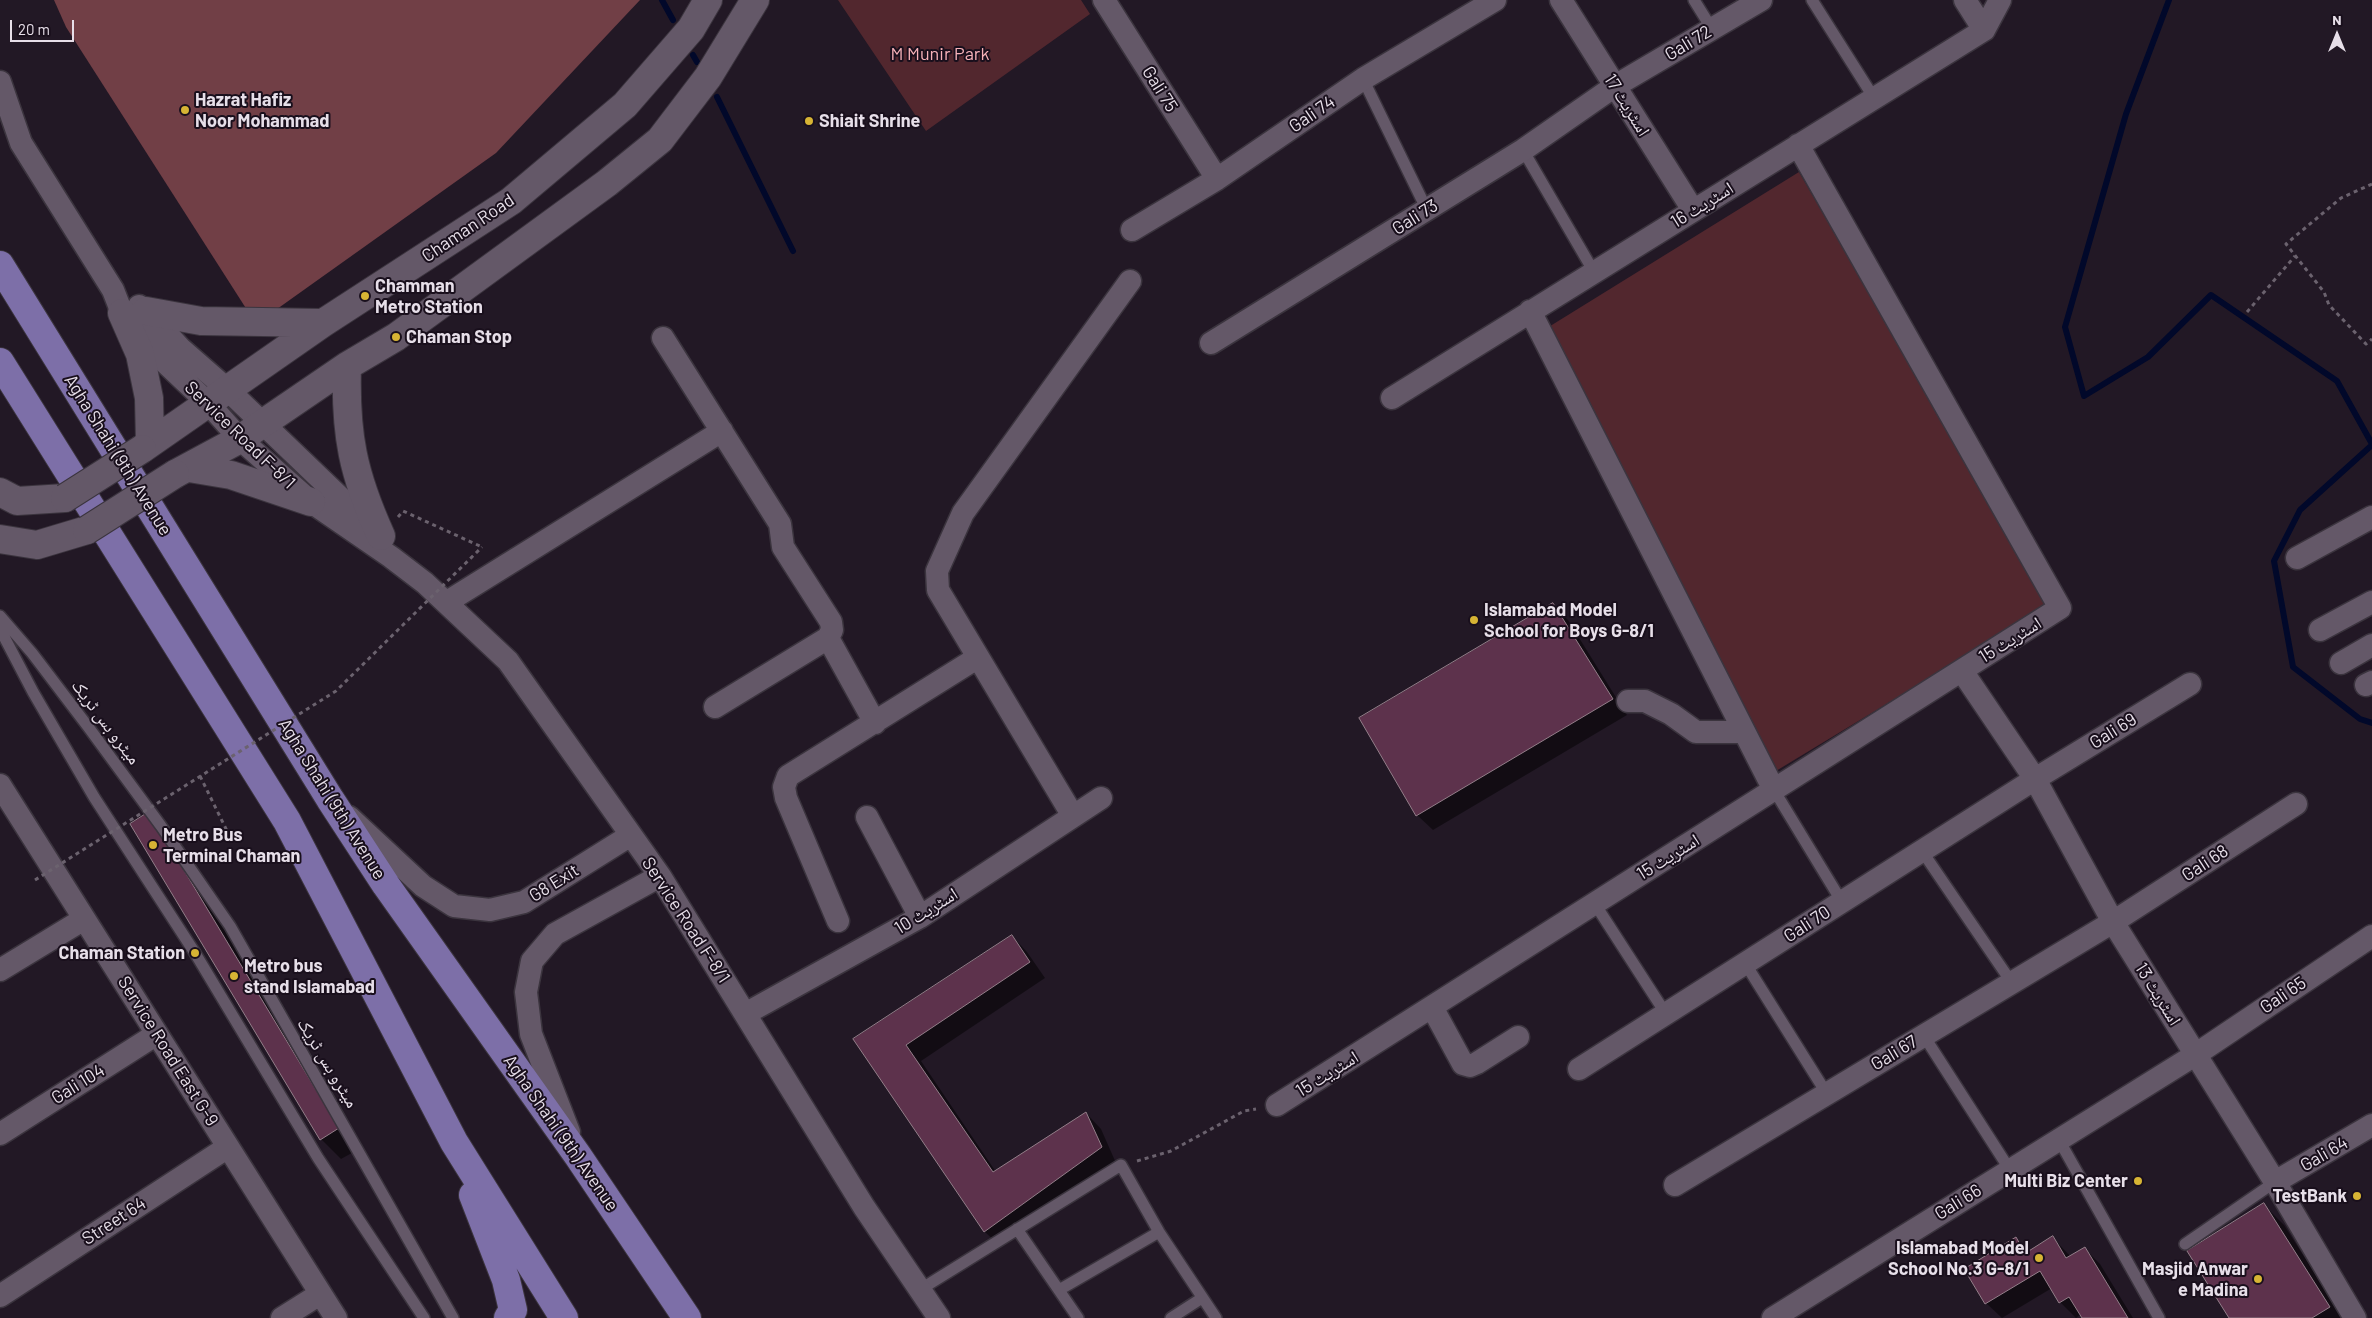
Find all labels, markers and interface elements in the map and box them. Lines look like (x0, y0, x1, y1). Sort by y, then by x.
scale bar (12, 10, 76, 42)
north arrow (2312, 10, 2362, 60)
text: N (2332, 11, 2342, 28)
text: 20 m (18, 20, 50, 38)
street label: Gali 72 (1661, 21, 1715, 65)
park label: M Munir Park (891, 43, 989, 65)
street label: Gali 75 (1138, 62, 1182, 116)
street label: اسٹریٹ 17 (1600, 70, 1654, 140)
place label: Hazrat Hafiz Noor Mohammad (195, 89, 330, 132)
street label: Gali 74 (1285, 91, 1339, 137)
marker: Hazrat Hafiz Noor Mohammad (179, 104, 191, 116)
place label: Shiait Shrine (819, 110, 920, 132)
marker: Shiait Shrine (803, 115, 815, 127)
street label: اسٹریٹ 16 (1667, 177, 1737, 233)
street label: Chaman Road (418, 189, 518, 267)
street label: Gali 73 (1388, 195, 1442, 239)
place label: Chamman Metro Station (375, 275, 483, 318)
marker: Chamman Metro Station (359, 290, 371, 302)
place label: Chaman Stop (406, 326, 512, 348)
marker: Chaman Stop (390, 331, 402, 343)
street label: Agha Shahi (9th) Avenue (60, 370, 176, 540)
street label: Service Road F-8/1 (180, 377, 300, 493)
place label: Islamabad Model School for Boys G-8/1 (1484, 599, 1654, 642)
street label: اسٹریٹ 15 (1975, 612, 2045, 668)
marker: Islamabad Model School for Boys G-8/1 (1468, 614, 1480, 626)
street label: میٹرو بس ٹریک (67, 675, 145, 769)
street label: Gali 69 (2086, 708, 2140, 754)
street label: Agha Shahi (9th) Avenue (274, 714, 390, 884)
place label: Metro Bus Terminal Chaman (163, 824, 300, 866)
street label: اسٹریٹ 15 (1633, 829, 1703, 885)
marker: Metro Bus Terminal Chaman (147, 839, 159, 851)
street label: Gali 68 (2178, 840, 2232, 886)
street label: Service Road F-8/1 (637, 853, 735, 987)
street label: G8 Exit (525, 859, 583, 907)
street label: اسٹریٹ 10 (890, 883, 962, 939)
street label: Gali 70 (1780, 901, 1834, 947)
place label: Chaman Station (59, 942, 185, 964)
marker: Chaman Station (189, 947, 201, 959)
place label: Metro bus stand Islamabad (244, 955, 375, 998)
street label: اسٹریٹ 13 (2130, 959, 2186, 1029)
marker: Metro bus stand Islamabad (228, 970, 240, 982)
street label: Service Road East G-9 (113, 972, 223, 1130)
street label: Gali 65 (2256, 972, 2310, 1018)
street label: میٹرو بس ٹریک (293, 1014, 363, 1112)
street label: Gali 67 (1867, 1031, 1921, 1075)
street label: اسٹریٹ 15 (1292, 1046, 1362, 1102)
street label: Agha Shahi (9th) Avenue (499, 1051, 623, 1215)
street label: Gali 104 (47, 1059, 109, 1109)
street label: Gali 64 (2296, 1132, 2352, 1176)
place label: Multi Biz Center (2004, 1170, 2128, 1192)
marker: Multi Biz Center (2132, 1175, 2144, 1187)
street label: Gali 66 (1931, 1179, 1985, 1225)
place label: TestBank (2272, 1185, 2347, 1207)
marker: TestBank (2351, 1190, 2363, 1202)
street label: Street 64 (78, 1192, 150, 1250)
place label: Islamabad Model School No.3 G-8/1 (1888, 1237, 2029, 1280)
marker: Islamabad Model School No.3 G-8/1 (2033, 1252, 2045, 1264)
place label: Masjid Anwar e Madina (2142, 1258, 2248, 1300)
marker: Masjid Anwar e Madina (2252, 1273, 2264, 1285)

